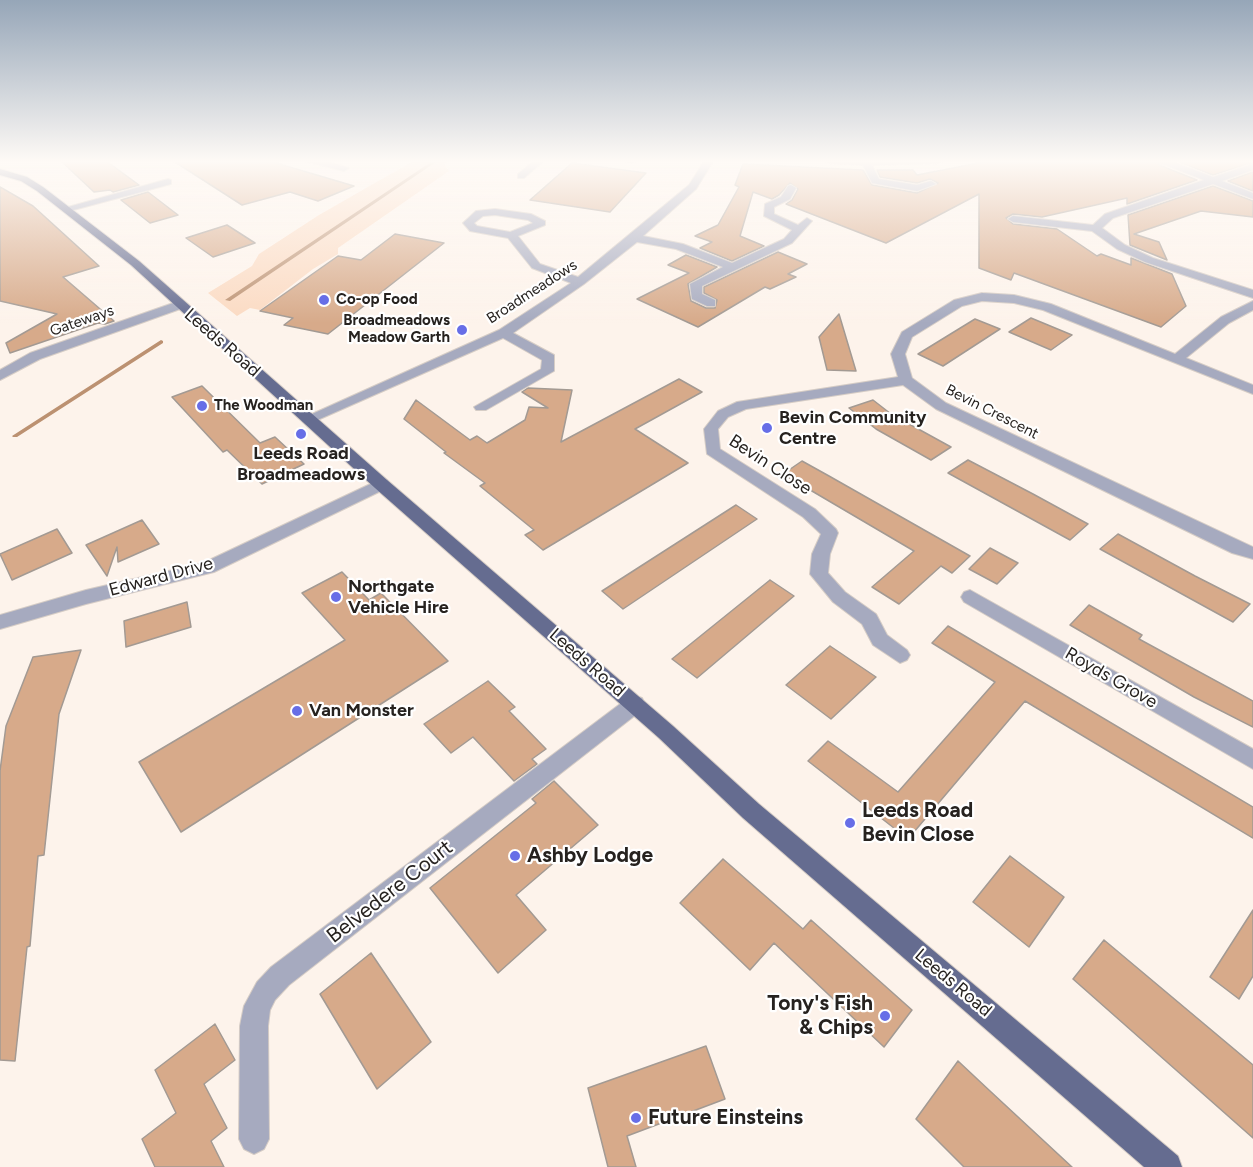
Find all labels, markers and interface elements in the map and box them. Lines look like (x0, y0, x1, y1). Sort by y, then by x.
street label: Broadmeadows (483, 256, 581, 328)
place label: Co-op Food (336, 291, 418, 309)
marker: Co-op Food (317, 293, 331, 307)
street label: Gateways (48, 302, 116, 340)
street label: Leeds Road (180, 304, 264, 382)
place label: Broadmeadows Meadow Garth (343, 312, 450, 347)
marker: Broadmeadows Meadow Garth (455, 323, 469, 337)
street label: Bevin Crescent (943, 381, 1041, 443)
place label: The Woodman (214, 397, 313, 415)
marker: The Woodman (195, 399, 209, 413)
place label: Bevin Community Centre (779, 407, 926, 450)
marker: Bevin Community Centre (760, 421, 774, 435)
marker: Leeds Road Broadmeadows (294, 427, 308, 441)
street label: Bevin Close (725, 430, 815, 500)
place label: Leeds Road Broadmeadows (237, 443, 365, 486)
street label: Edward Drive (107, 553, 215, 601)
place label: Northgate Vehicle Hire (348, 576, 449, 618)
marker: Northgate Vehicle Hire (329, 590, 343, 604)
street label: Leeds Road (545, 624, 629, 702)
street label: Royds Grove (1061, 643, 1161, 713)
place label: Van Monster (309, 700, 414, 722)
marker: Van Monster (290, 704, 304, 718)
place label: Leeds Road Bevin Close (862, 798, 974, 848)
marker: Leeds Road Bevin Close (843, 816, 857, 830)
street label: Belvedere Court (322, 835, 458, 949)
place label: Ashby Lodge (527, 843, 653, 869)
marker: Ashby Lodge (508, 849, 522, 863)
street label: Leeds Road (910, 945, 996, 1021)
place label: Tony's Fish & Chips (767, 991, 873, 1041)
marker: Tony's Fish & Chips (878, 1009, 892, 1023)
place label: Future Einsteins (648, 1105, 803, 1131)
marker: Future Einsteins (629, 1111, 643, 1125)

